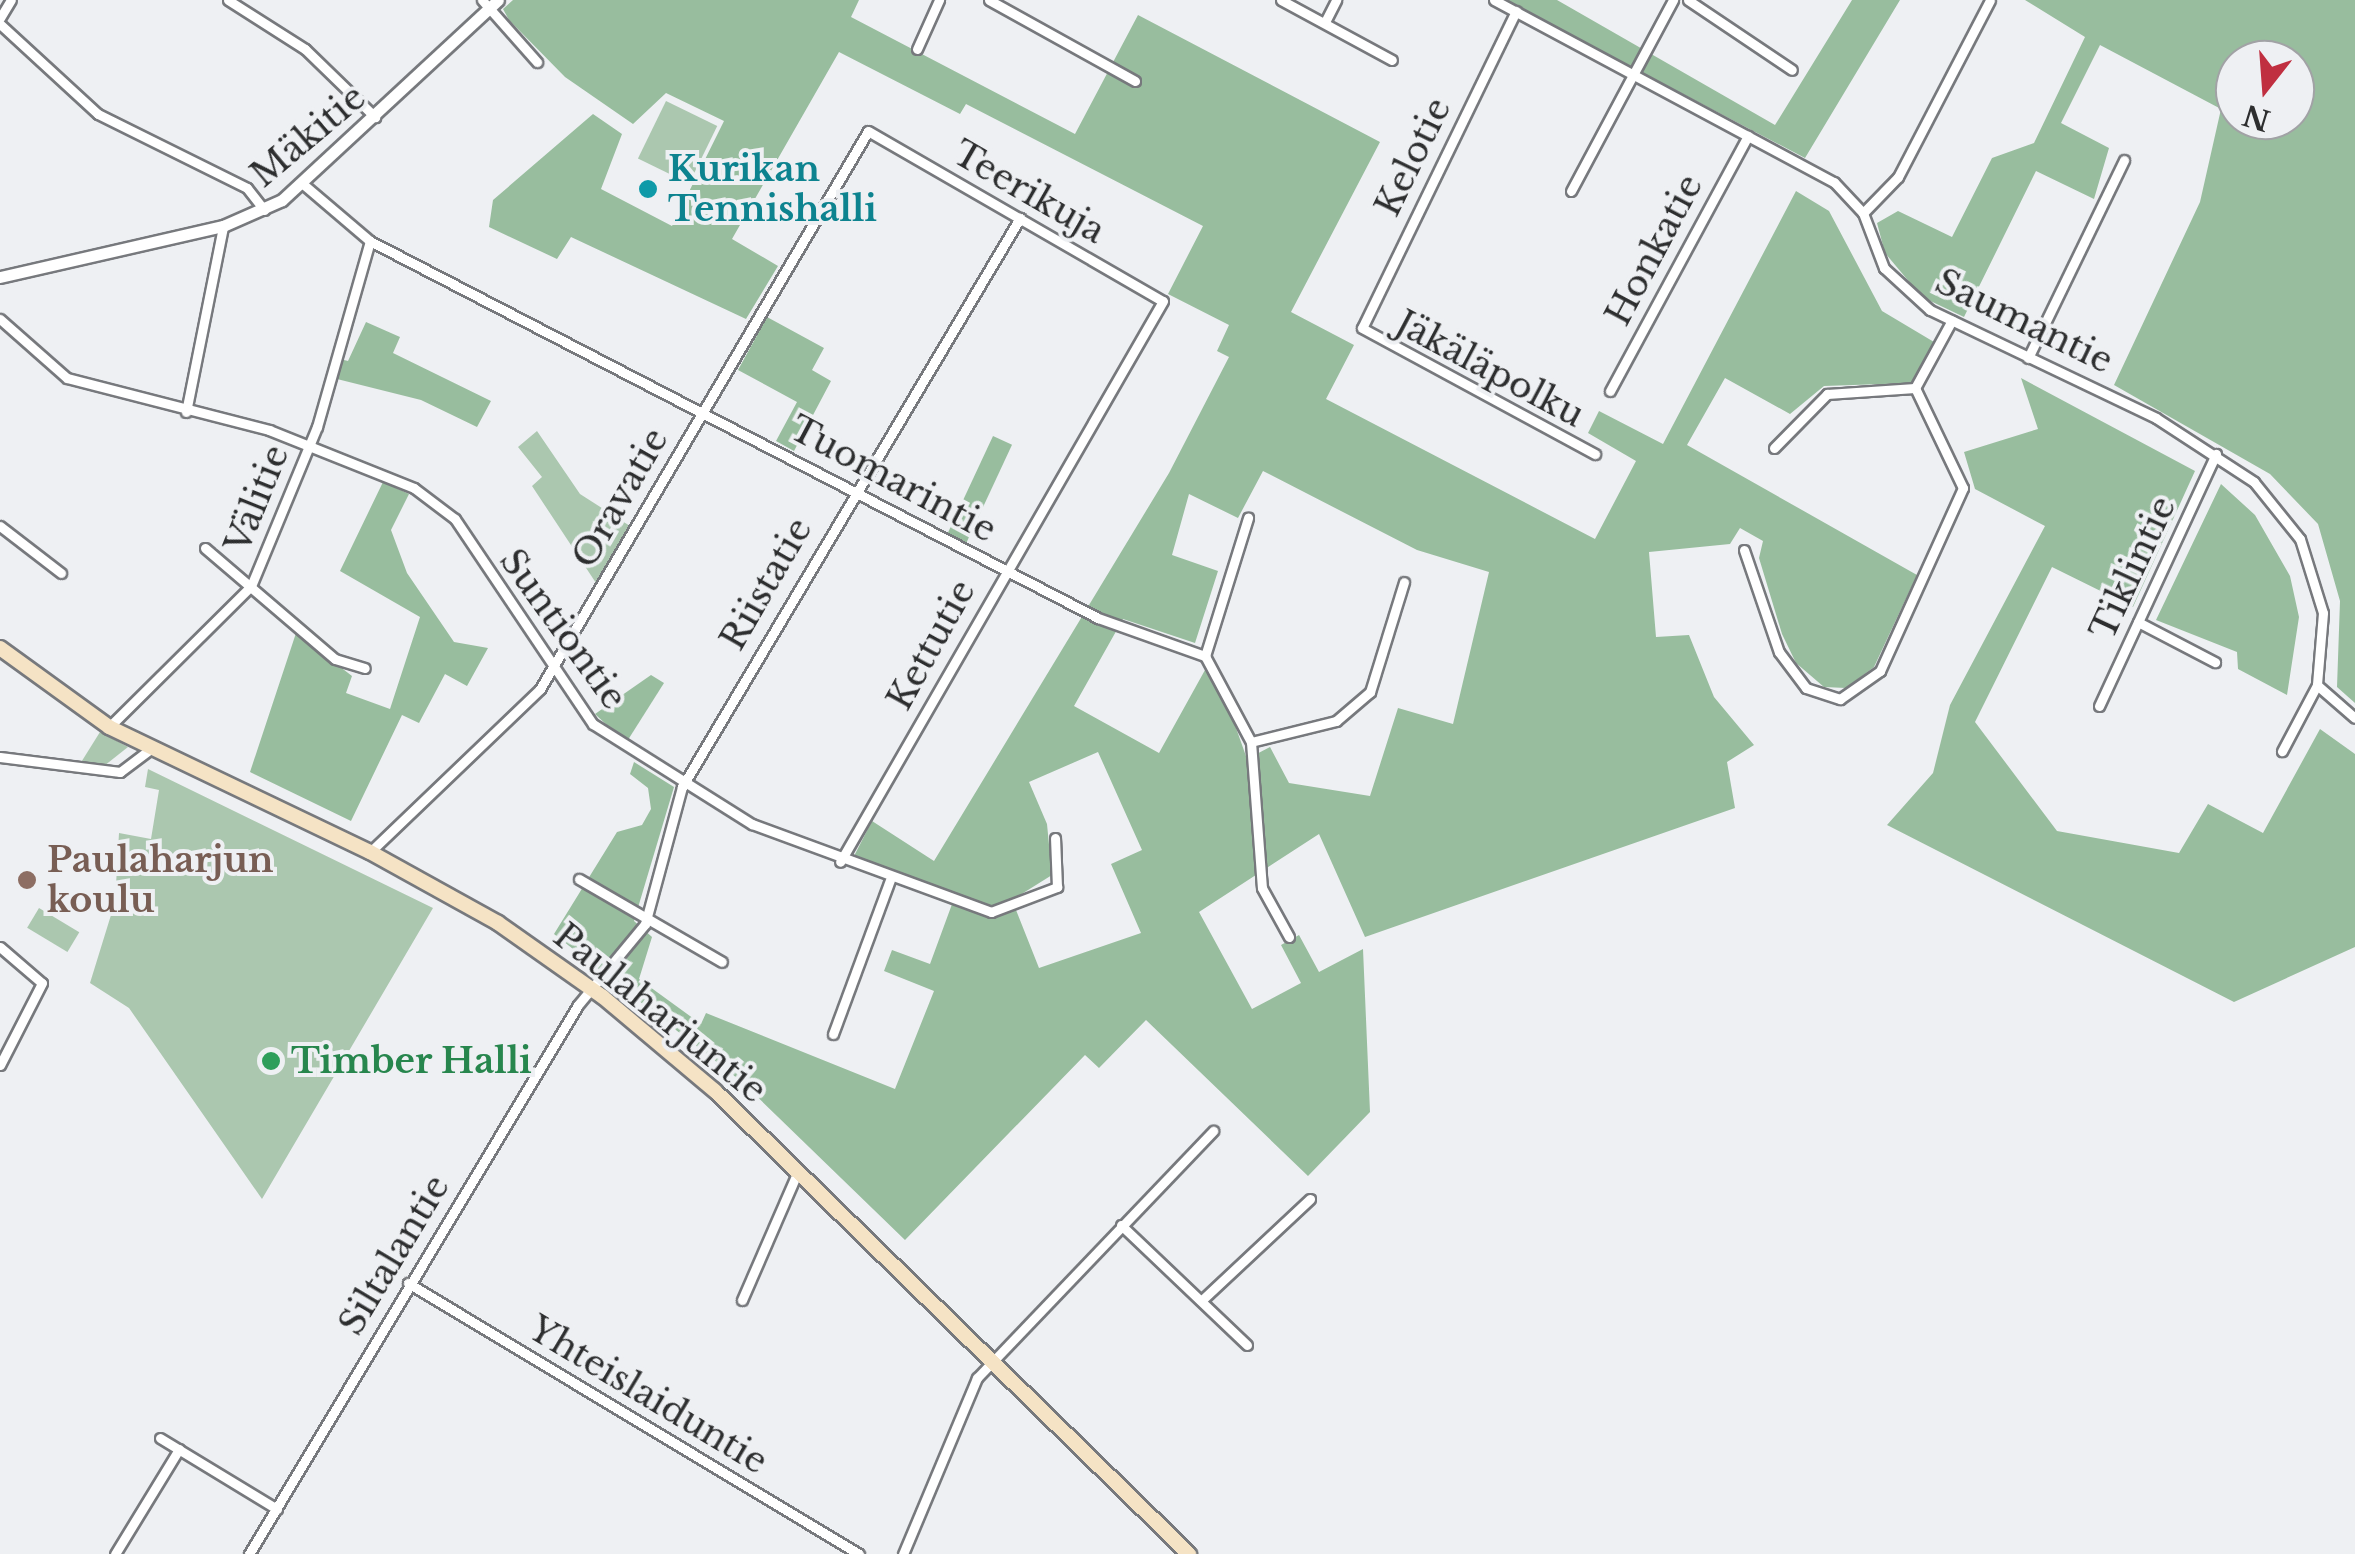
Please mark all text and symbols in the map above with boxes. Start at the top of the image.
north arrow [2215,40,2315,140]
street label: Mäkitie [242,76,374,196]
street label: Kelotie [1367,91,1459,223]
text: N [2239,97,2274,138]
street label: Teerikuja [946,132,1112,252]
place label: Kurikan Tennishalli [668,148,877,230]
street label: Honkatie [1597,167,1711,333]
marker: Kurikan Tennishalli [637,178,659,200]
street label: Saumantie [1929,260,2119,382]
street label: Jäkäläpolku [1389,302,1591,436]
street label: Tuomarintie [783,407,1003,551]
street label: Oravatie [563,421,677,575]
street label: Välitie [217,439,297,559]
street label: Tiklintie [2082,490,2184,646]
street label: Riistatie [712,511,820,657]
street label: Suntiontie [491,541,635,717]
street label: Kettutie [878,573,984,717]
place label: Paulaharjun koulu [47,839,274,921]
marker: Paulaharjun koulu [16,869,38,891]
street label: Paulaharjuntie [545,915,775,1111]
place label: Timber Halli [291,1040,532,1082]
marker: Timber Halli [260,1050,282,1072]
street label: Siltalantie [330,1168,458,1342]
street label: Yhteislaiduntie [521,1307,775,1483]

